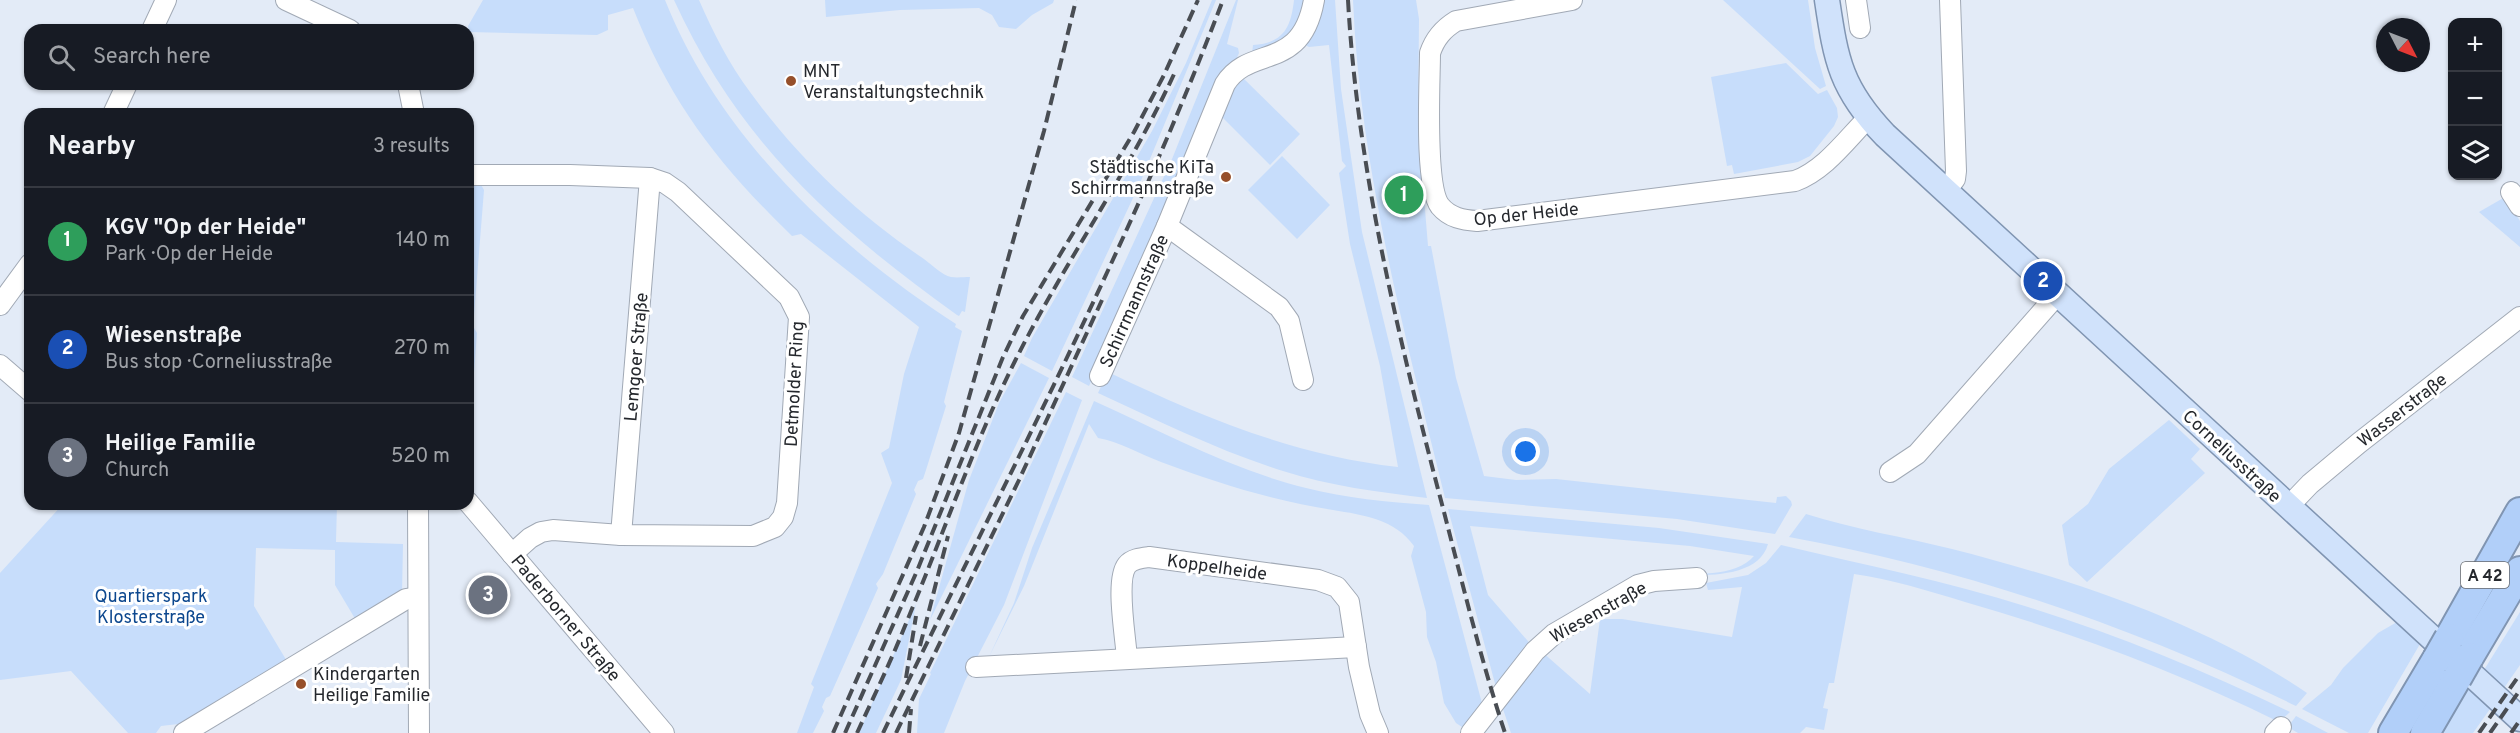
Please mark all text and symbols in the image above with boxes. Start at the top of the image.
north arrow [2376,18,2430,72]
map controls [2448,18,2502,180]
button: + [2448,18,2502,72]
search box [24,24,474,90]
icon: search [45,41,78,74]
text: Search here [93,44,211,71]
place label: MNT Veranstaltungstechnik [803,61,984,105]
button: − [2448,72,2502,126]
marker: MNT Veranstaltungstechnik [784,74,798,88]
button: layers [2448,126,2502,180]
text: Nearby [48,131,136,164]
text: 3 results [373,134,450,160]
place label: Städtische KiTa Schirrmannstraße [1070,157,1214,201]
marker: Städtische KiTa Schirrmannstraße [1219,170,1233,184]
pin: 1 [1384,172,1424,218]
street label: Op der Heide [1472,199,1580,232]
text: KGV "Op der Heide" [105,215,306,242]
text: 1 [64,228,72,254]
text: 140 m [396,228,450,254]
street label: Schirrmannstraße [1096,231,1175,372]
text: Park · Op der Heide [105,242,273,268]
pin: 2 [2024,258,2062,304]
street label: Lemgoer Straße [620,292,655,423]
street label: Detmolder Ring [781,320,810,448]
text: Wiesenstraße [105,323,242,350]
text: 2 [61,336,74,362]
text: 270 m [394,336,450,362]
text: Bus stop · Corneliusstraße [105,350,332,376]
street label: Wasserstraße [2353,369,2452,453]
street label: Corneliusstraße [2177,406,2285,509]
text: Heilige Familie [105,431,256,458]
your location [1511,437,1540,466]
text: 3 [62,444,74,470]
text: 520 m [391,444,450,470]
text: Church [105,458,169,484]
street label: Koppelheide [1165,550,1268,587]
street label: Paderborner Straße [505,551,625,687]
road number: A 42 [2461,562,2509,588]
pin: 3 [468,572,508,618]
street label: Wiesenstraße [1546,577,1651,649]
park label: Quartierspark Klosterstraße [94,586,208,630]
place label: Kindergarten Heilige Familie [313,664,430,708]
marker: Kindergarten Heilige Familie [294,677,308,691]

